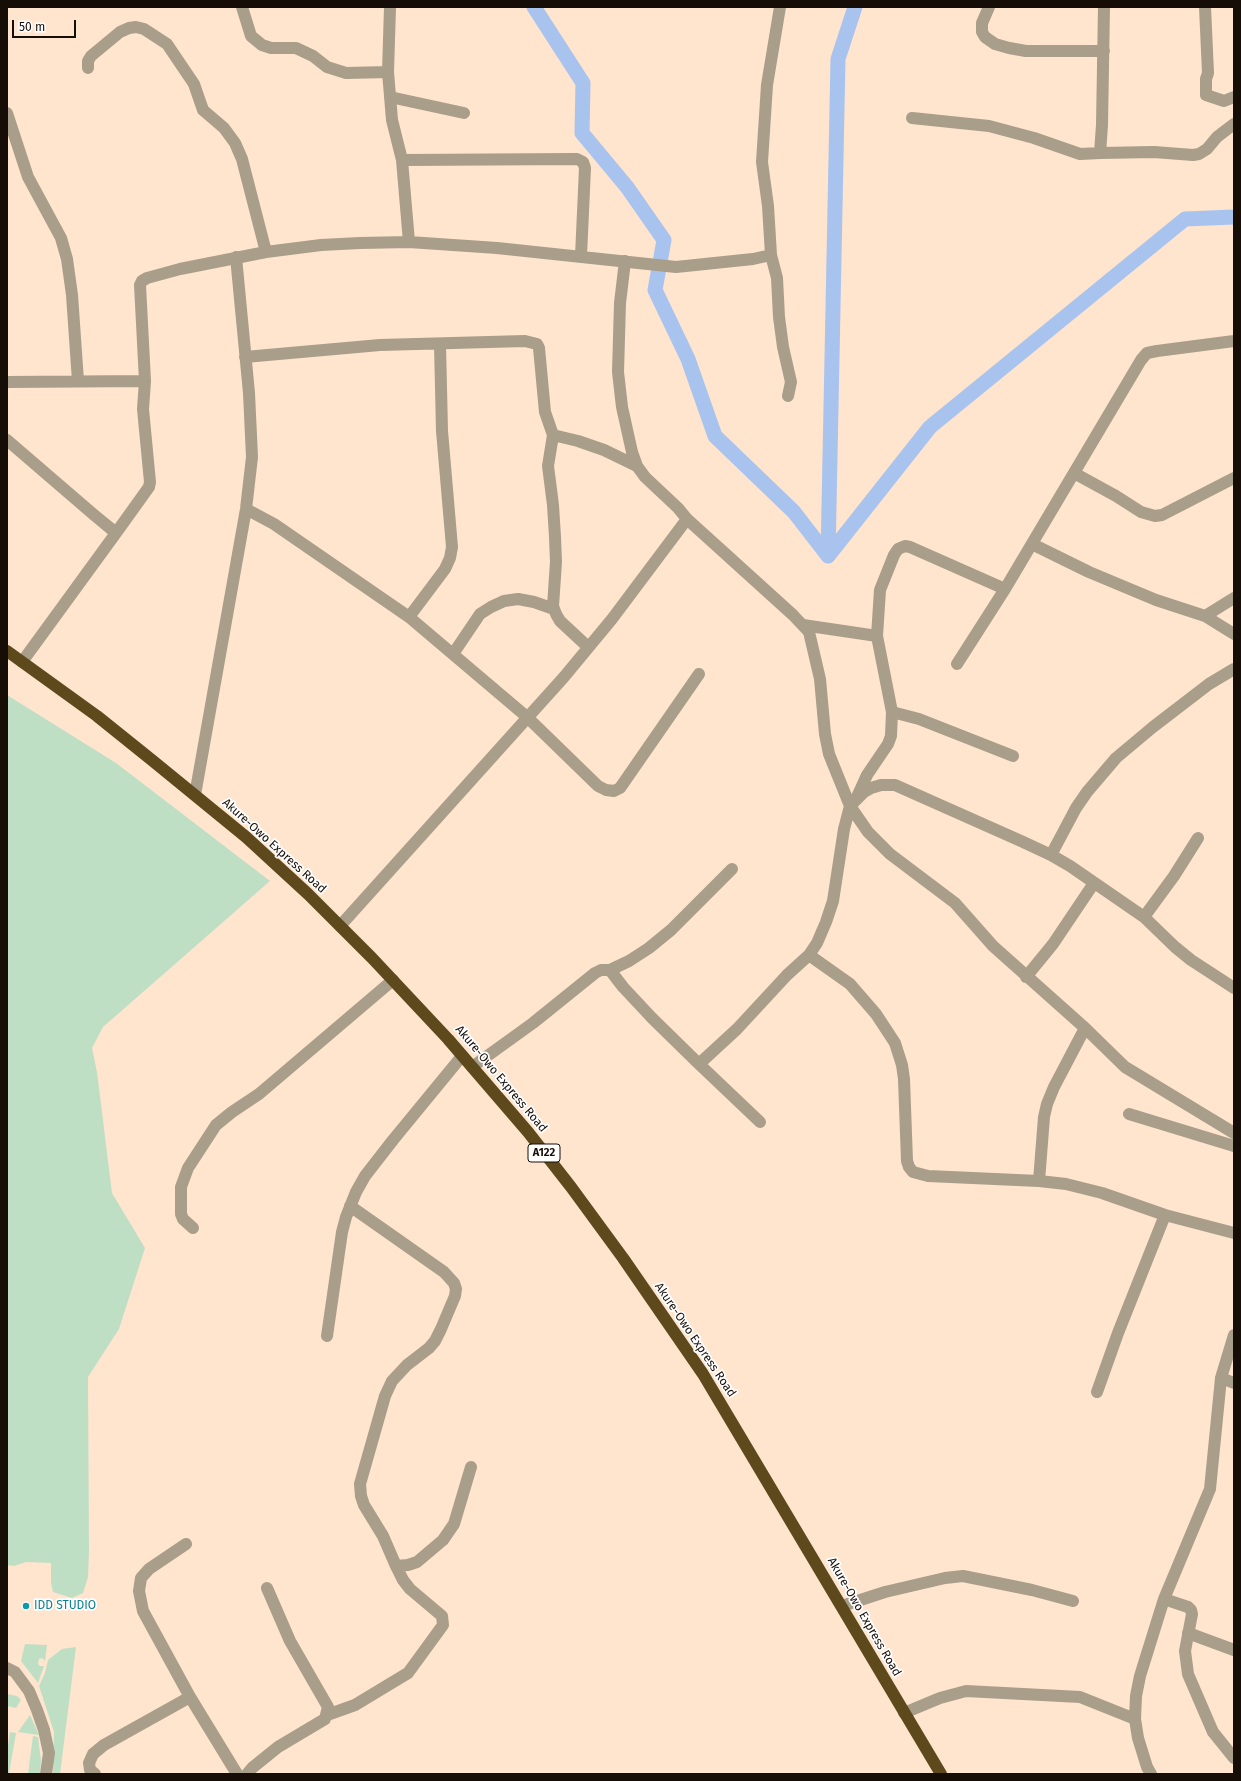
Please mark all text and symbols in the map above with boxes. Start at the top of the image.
scale bar [14,12,78,38]
text: 50 m [19,20,45,34]
street label: Akure-Owo Express Road [219,796,329,896]
street label: Akure-Owo Express Road [452,1023,550,1135]
road number: A122 [528,1144,560,1162]
street label: Akure-Owo Express Road [651,1280,739,1400]
street label: Akure-Owo Express Road [824,1555,904,1679]
place label: IDD STUDIO [34,1599,96,1613]
marker: IDD STUDIO [21,1601,31,1611]

